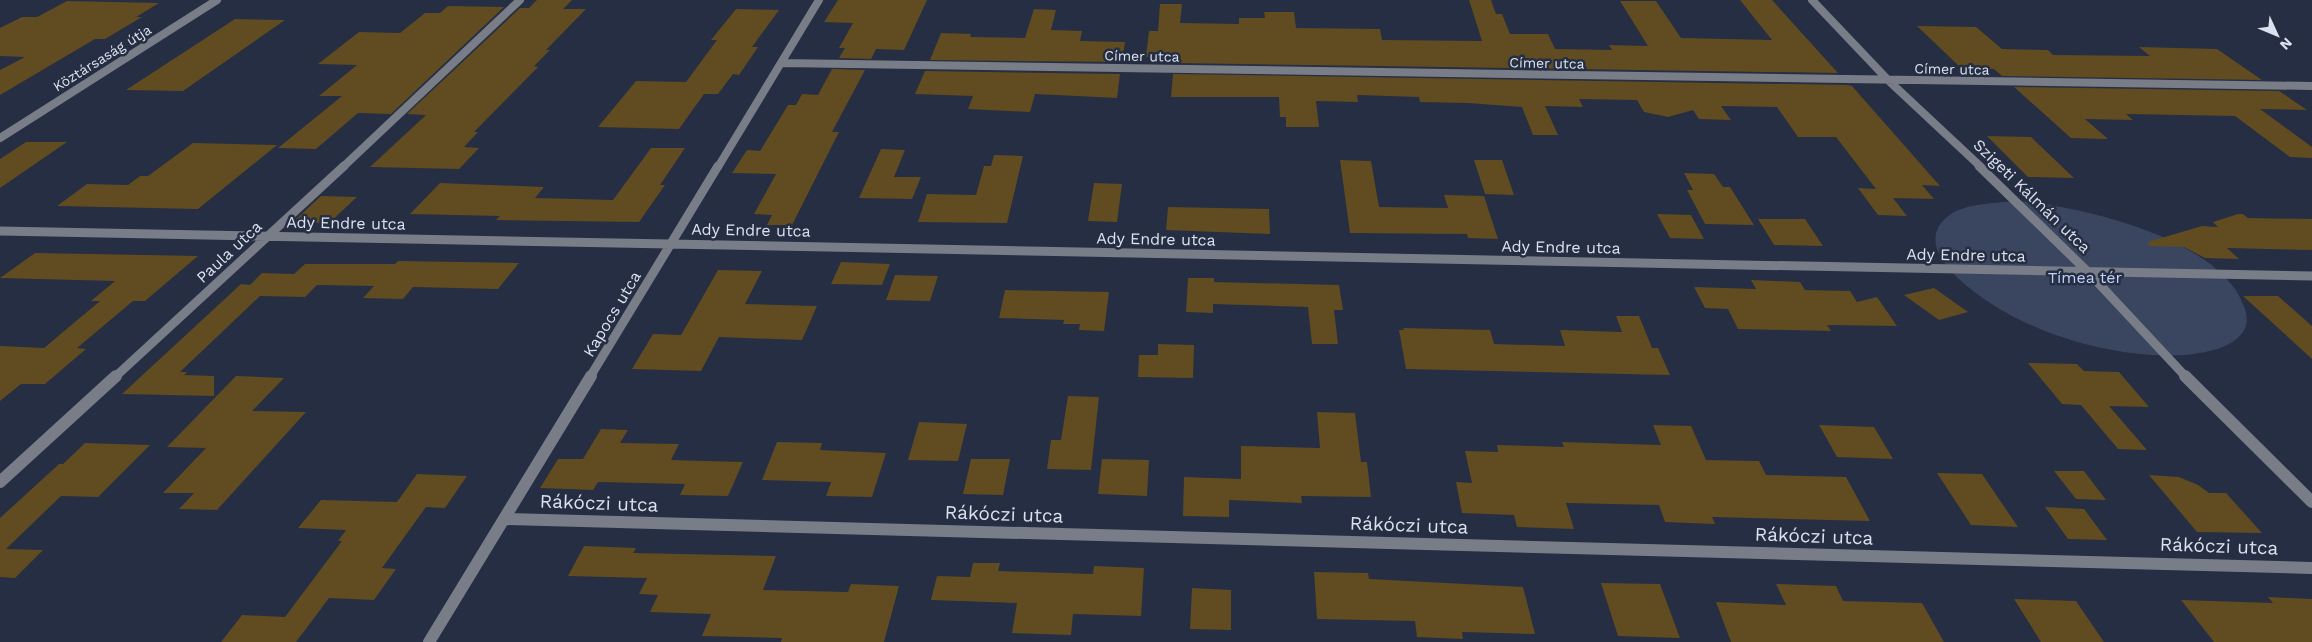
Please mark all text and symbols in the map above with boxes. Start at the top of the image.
north arrow [2252,10,2302,60]
street label: Köztársaság útja [50,21,154,95]
text: N [2277,35,2296,53]
street label: Címer utca [1104,47,1180,65]
street label: Címer utca [1509,54,1585,72]
street label: Címer utca [1914,60,1990,78]
street label: Szigeti Kálmán utca [1970,135,2094,257]
street label: Ady Endre utca [286,212,406,234]
street label: Paula utca [192,217,266,287]
street label: Ady Endre utca [691,219,811,241]
street label: Ady Endre utca [1096,228,1216,250]
street label: Ady Endre utca [1501,236,1621,258]
street label: Ady Endre utca [1906,244,2026,266]
street label: Kapocs utca [579,268,645,360]
park label: Tímea tér [2048,268,2123,287]
street label: Rákóczi utca [539,489,659,517]
street label: Rákóczi utca [944,500,1064,528]
street label: Rákóczi utca [1349,511,1469,539]
street label: Rákóczi utca [1754,522,1874,550]
street label: Rákóczi utca [2159,532,2279,560]

